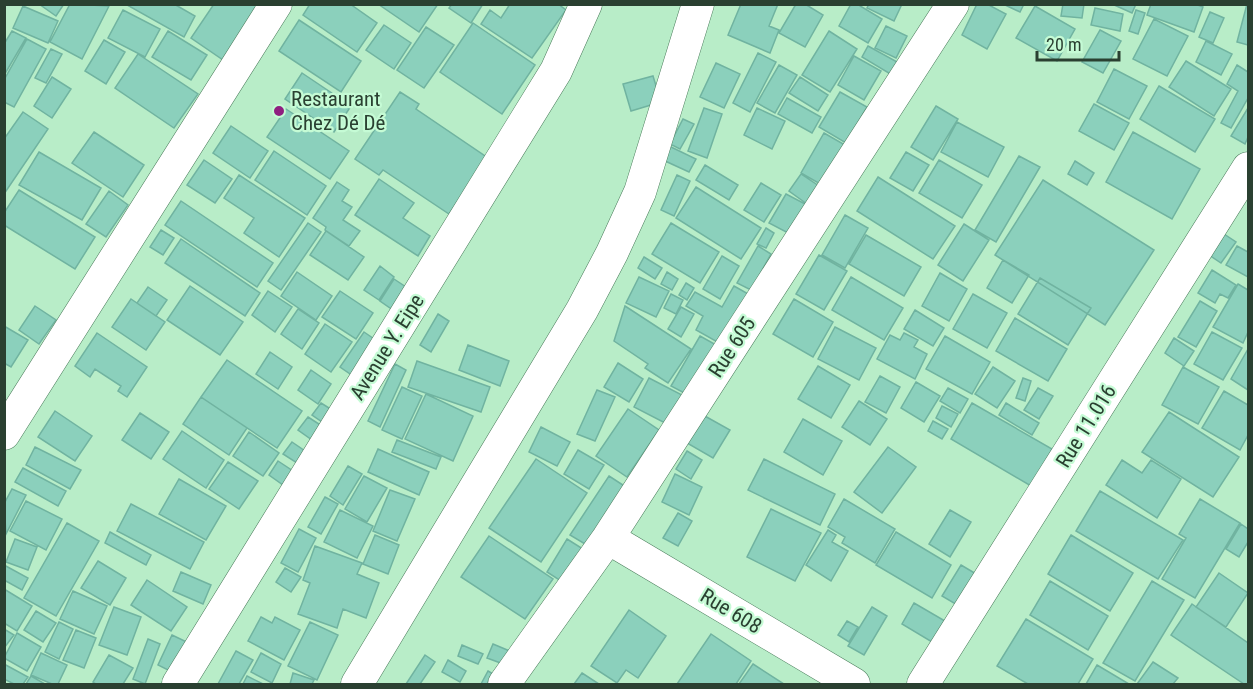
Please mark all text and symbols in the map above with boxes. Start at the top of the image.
scale bar [1037,24,1120,62]
text: 20 m [1046,34,1081,55]
place label: Restaurant Chez Dé Dé [291,87,386,135]
marker: Restaurant Chez Dé Dé [272,104,286,118]
street label: Avenue Y. Eipe [345,290,429,404]
street label: Rue 605 [704,312,760,382]
street label: Rue 11.016 [1051,380,1121,472]
street label: Rue 608 [696,583,766,639]

